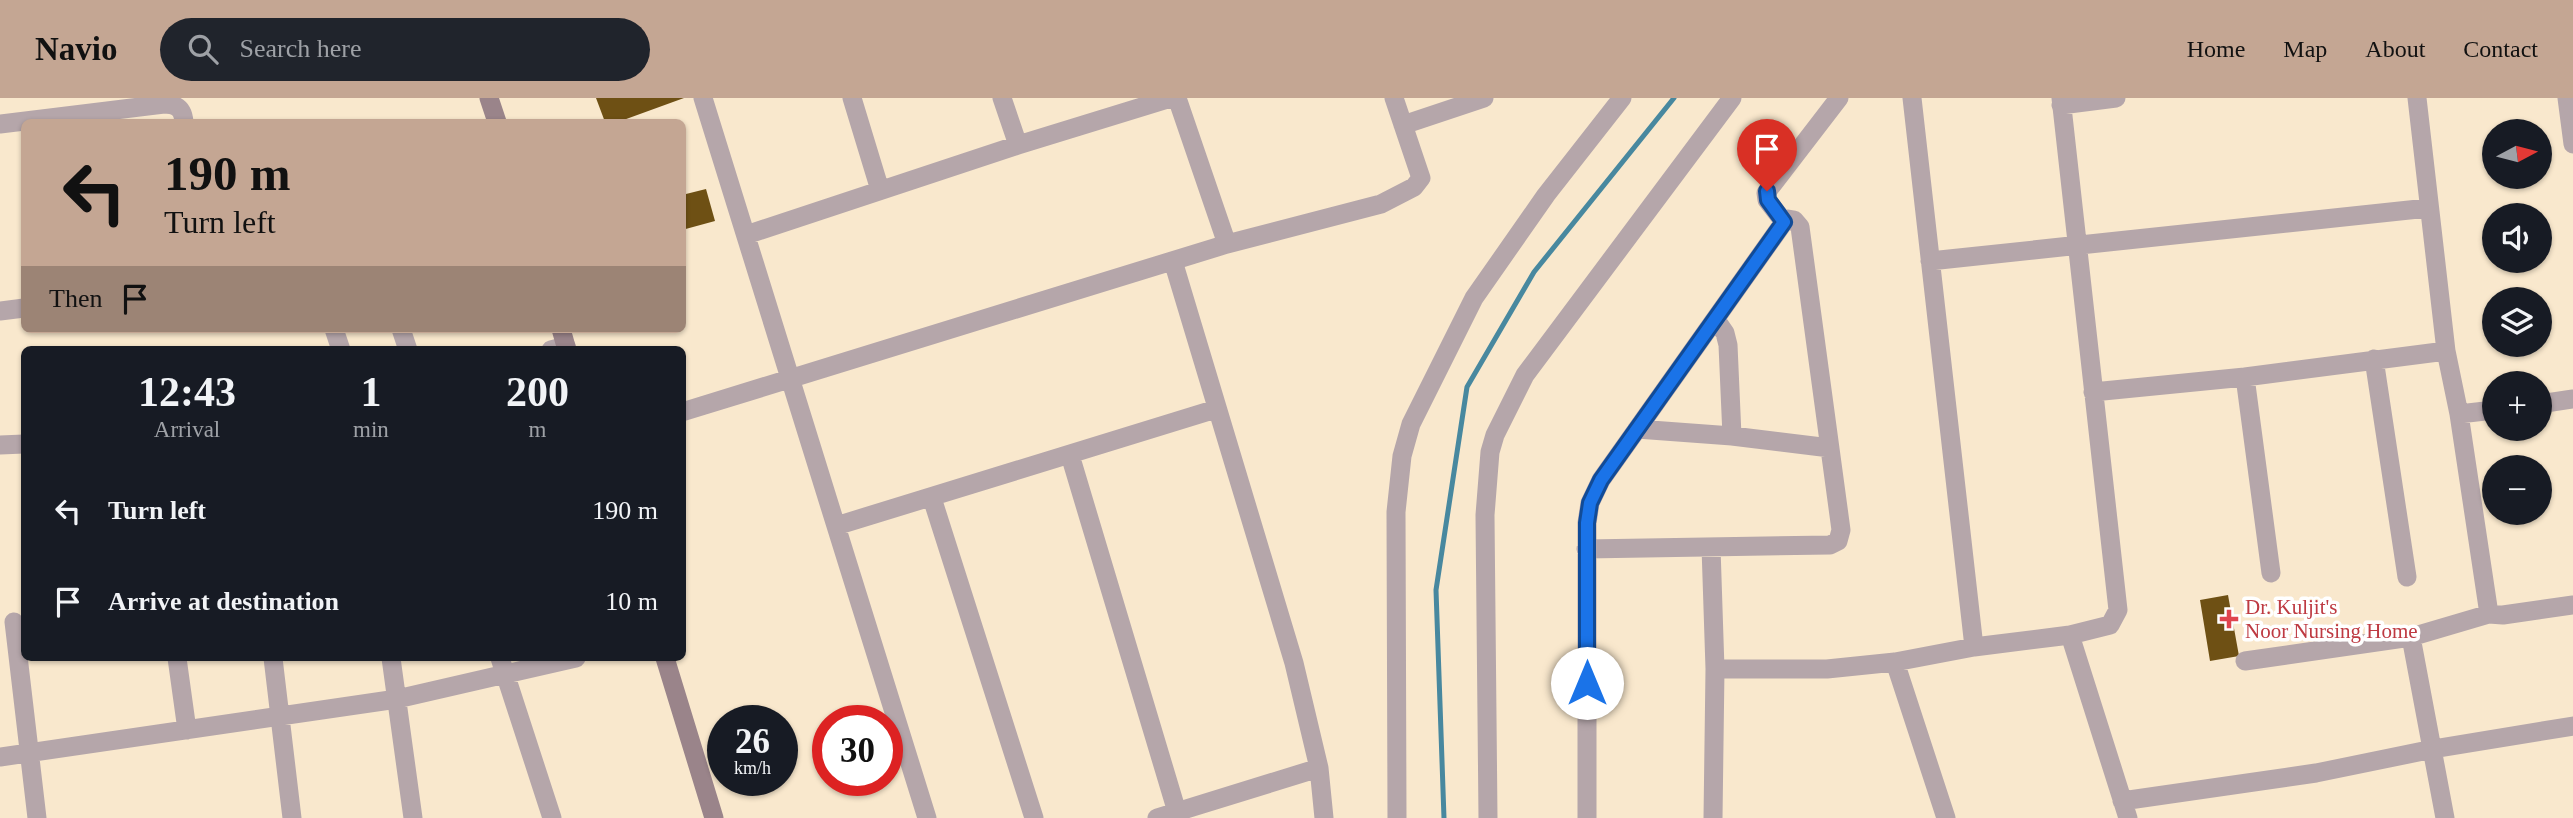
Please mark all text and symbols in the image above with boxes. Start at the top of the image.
search box [160,18,650,81]
icon: search [184,30,222,68]
text: Navio [35,31,118,67]
text: Search here [240,34,361,63]
text: Home [2187,36,2245,62]
text: Map [2283,36,2327,62]
text: About [2365,36,2425,62]
text: Contact [2463,36,2538,62]
pin [1737,119,1797,191]
north arrow [2482,119,2552,189]
map controls [2482,119,2552,525]
icon: arrive [1748,130,1786,168]
text: 190 m [164,146,291,201]
icon: left [49,147,140,238]
button: sound [2482,203,2552,273]
text: Turn left [164,204,276,240]
icon: arrive [116,280,154,318]
text: Then [49,284,102,313]
button: layers [2482,287,2552,357]
text: 12:43 [138,369,236,415]
text: 1 [360,369,381,415]
text: 200 [506,369,569,415]
button: + [2482,371,2552,441]
text: Arrival [154,417,220,442]
text: min [353,417,389,442]
text: m [528,417,546,442]
button: − [2482,455,2552,525]
icon: left [49,492,87,530]
text: Turn left [108,496,206,525]
text: 190 m [592,496,658,525]
icon: arrive [49,583,87,621]
text: Arrive at destination [108,587,339,616]
text: 10 m [605,587,658,616]
place label: Dr. Kuljit's Noor Nursing Home [2245,595,2418,643]
marker: Dr. Kuljit's Noor Nursing Home [2219,609,2239,629]
position arrow [1550,646,1624,720]
speed limit sign: 30 [812,705,903,796]
text: 26 [735,722,770,761]
text: km/h [734,758,771,778]

